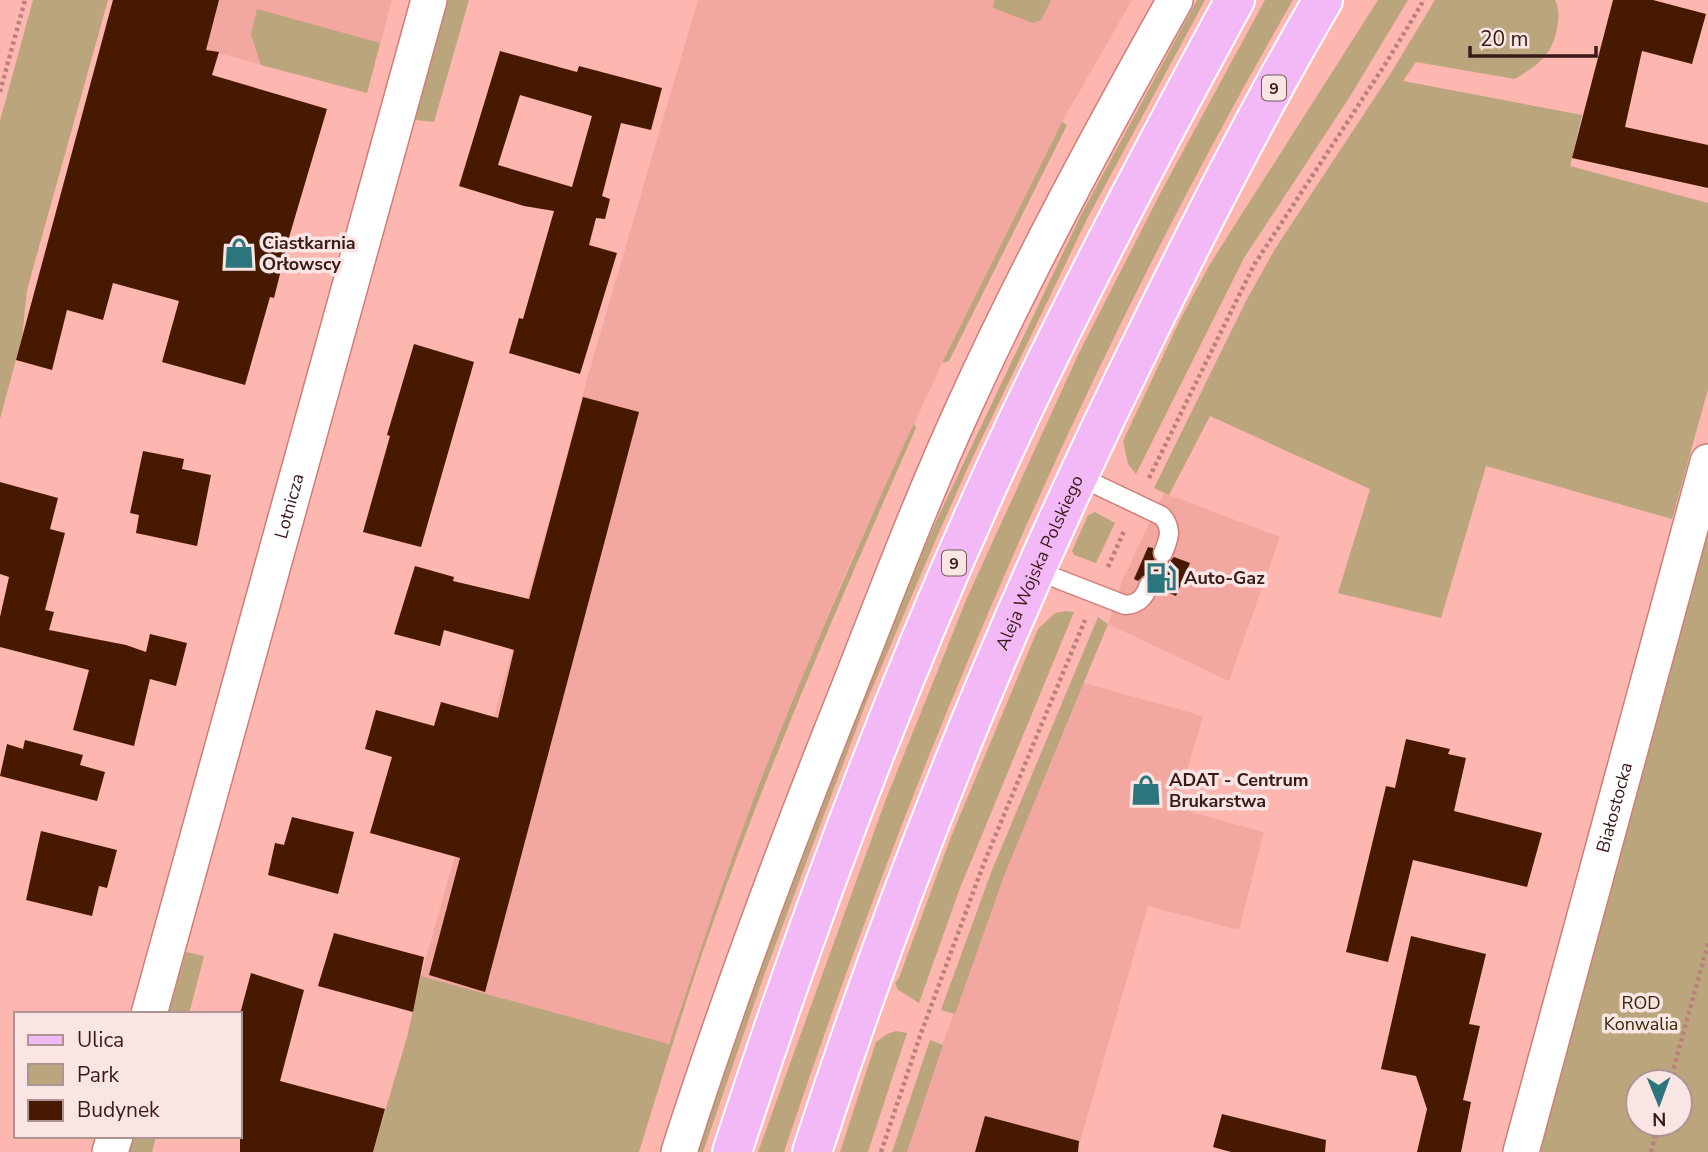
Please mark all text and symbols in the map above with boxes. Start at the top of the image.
scale bar [1470,14,1596,58]
text: 20 m [1480,25,1529,53]
road number: 9 [1262,76,1286,100]
place label: Ciastkarnia Orłowscy [262,231,356,276]
shop icon: Ciastkarnia Orłowscy [222,236,256,270]
street label: Lotnicza [269,471,310,541]
street label: Aleja Wojska Polskiego [990,471,1089,654]
road number: 9 [942,550,966,576]
fuel station icon: Auto-Gaz [1144,561,1178,595]
place label: Auto-Gaz [1184,566,1265,590]
street label: Białostocka [1591,760,1638,855]
place label: ADAT - Centrum Brukarstwa [1169,768,1309,813]
shop icon: ADAT - Centrum Brukarstwa [1129,773,1163,807]
park label: ROD Konwalia [1604,991,1678,1036]
legend [14,1012,242,1138]
text: Ulica [77,1026,124,1054]
text: Park [77,1061,119,1089]
north arrow [1624,1068,1694,1138]
text: Budynek [77,1096,160,1124]
text: N [1652,1106,1667,1132]

